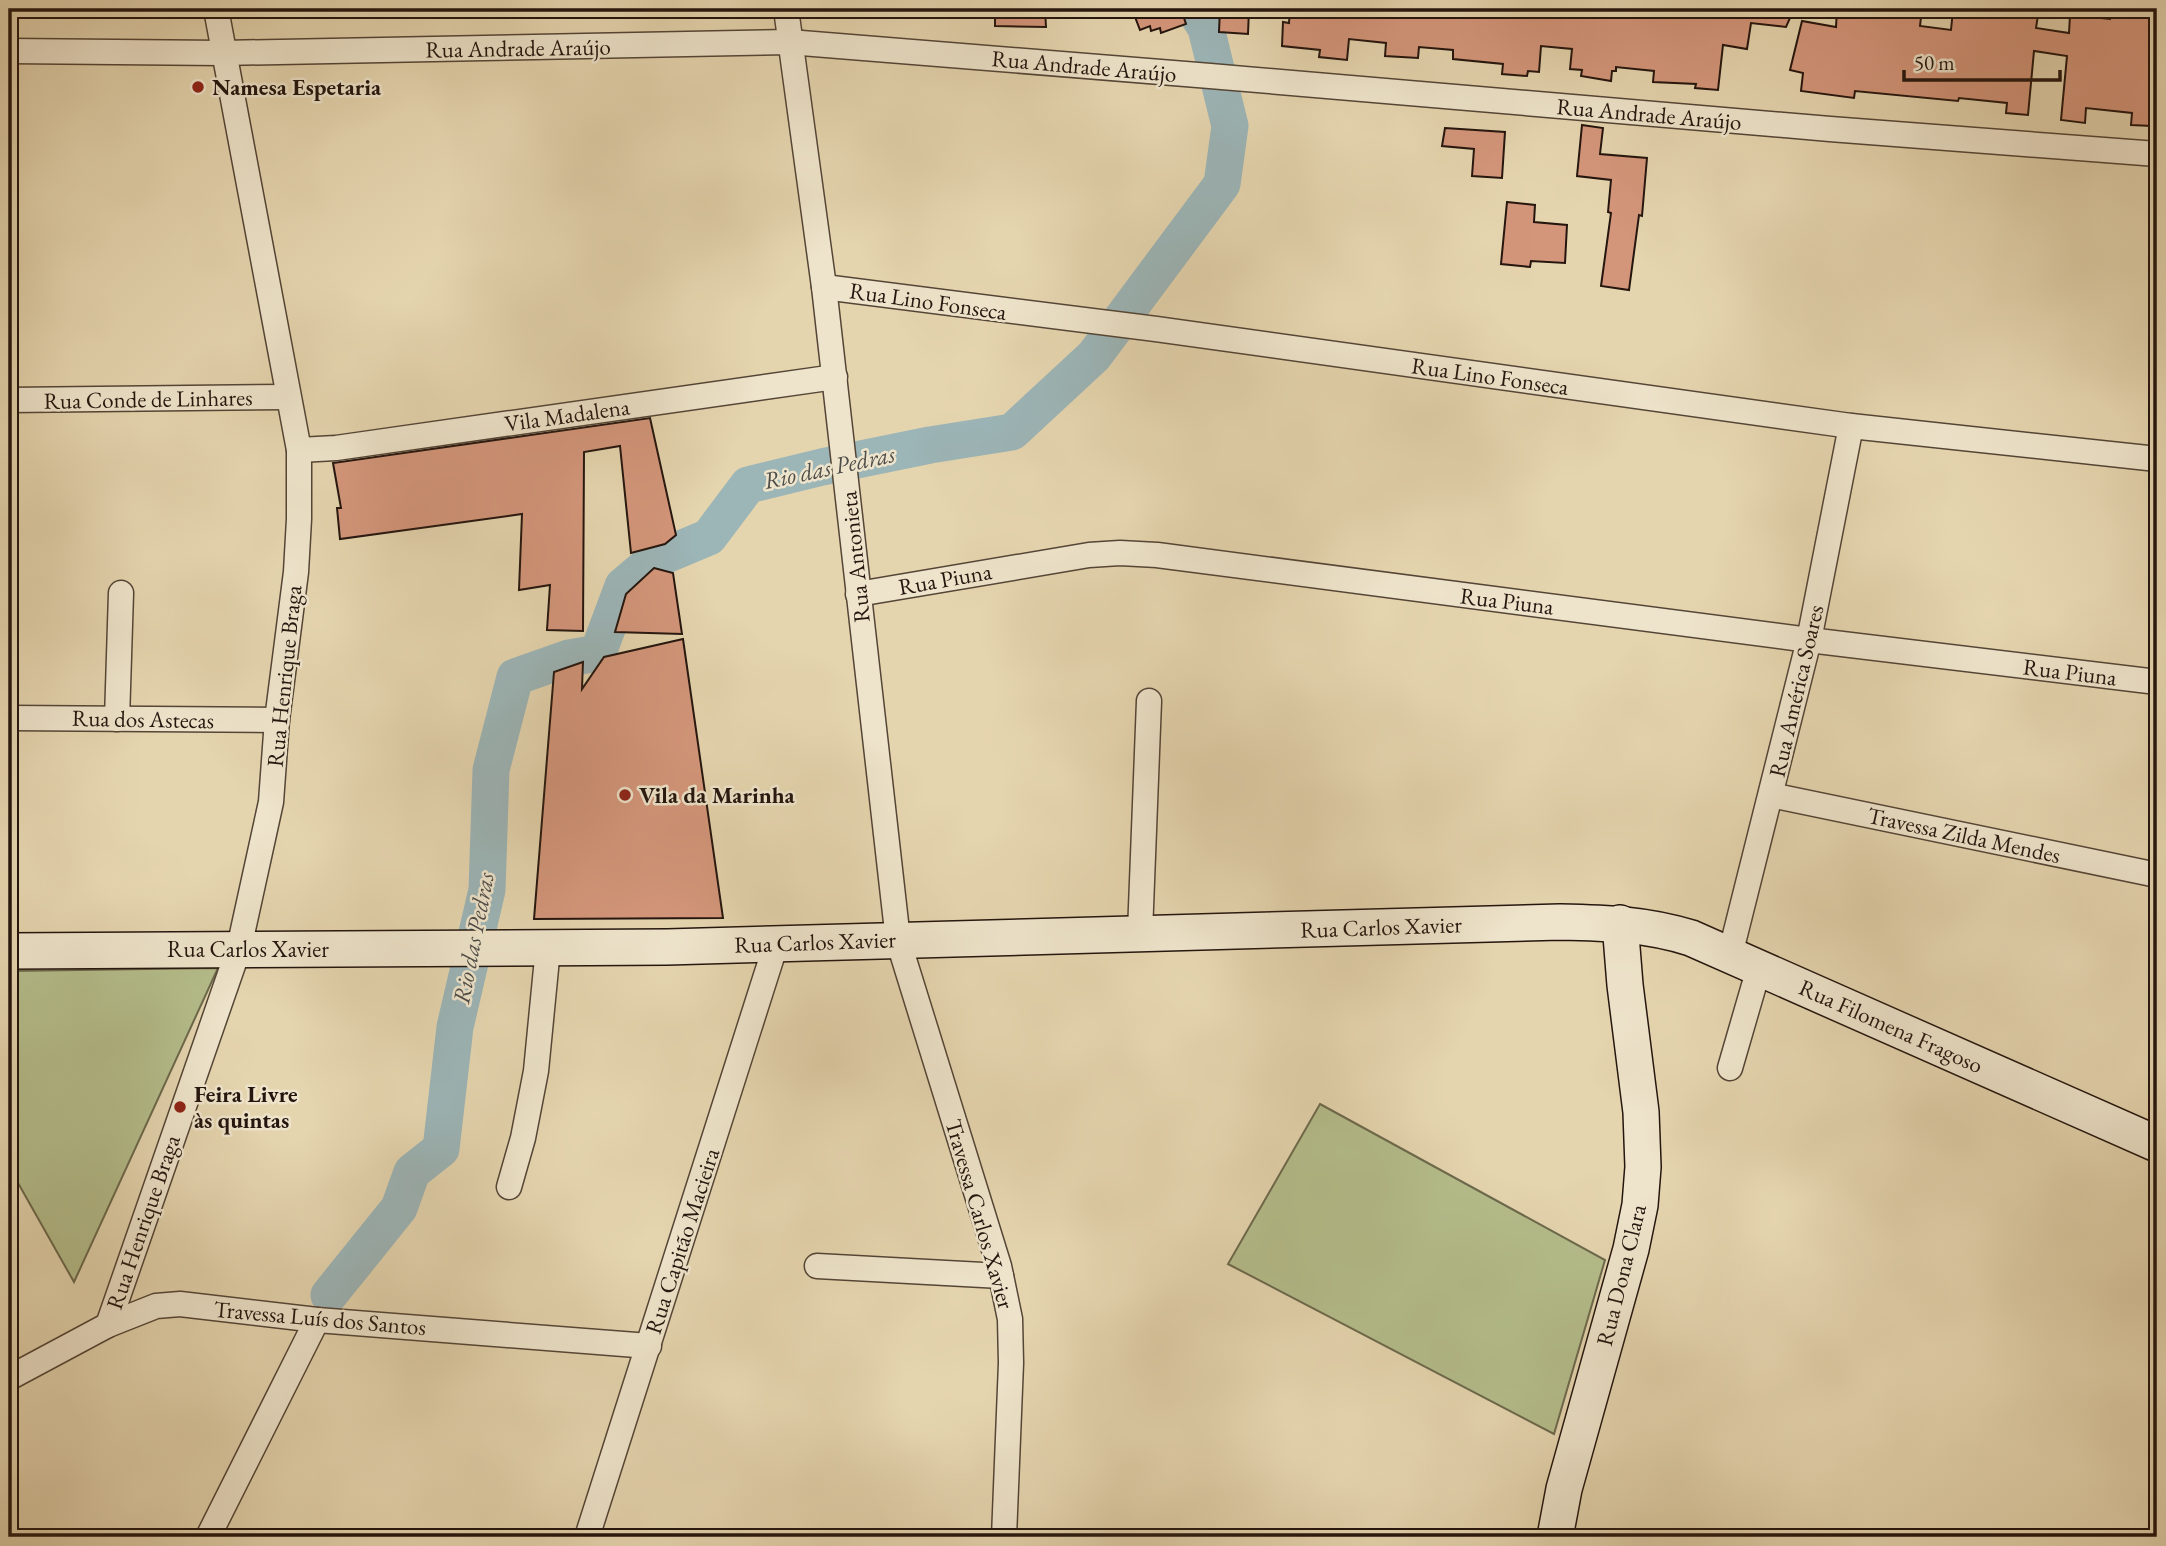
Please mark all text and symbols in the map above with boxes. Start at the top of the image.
street label: Rua Andrade Araújo [425,31,611,65]
scale bar [1904,38,2059,82]
street label: Rua Andrade Araújo [990,43,1178,89]
text: 50 m [1914,49,1955,76]
place label: Namesa Espetaria [212,72,382,102]
marker: Namesa Espetaria [190,79,206,95]
street label: Rua Andrade Araújo [1555,91,1743,137]
street label: Rua Lino Fonseca [847,275,1009,327]
street label: Rua Lino Fonseca [1409,350,1571,402]
street label: Rua Conde de Linhares [43,382,253,416]
street label: Vila Madalena [503,391,632,439]
water label: Rio das Pedras [761,438,898,496]
street label: Rua Antonieta [833,489,877,624]
street label: Rua Piuna [896,556,995,602]
street label: Rua Piuna [1458,580,1556,622]
street label: Rua Henrique Braga [260,583,309,768]
street label: Rua América Soares [1762,602,1830,780]
street label: Rua Piuna [2021,651,2119,693]
street label: Rua dos Astecas [72,703,214,735]
place label: Vila da Marinha [639,780,796,810]
marker: Vila da Marinha [617,787,633,803]
street label: Travessa Zilda Mendes [1865,800,2063,870]
water label: Rio das Pedras [445,869,501,1006]
street label: Rua Carlos Xavier [1300,909,1463,945]
street label: Rua Carlos Xavier [734,924,897,960]
street label: Rua Carlos Xavier [167,934,329,964]
street label: Rua Filomena Fragoso [1794,972,1988,1080]
place label: Feira Livre às quintas [194,1079,298,1135]
marker: Feira Livre às quintas [172,1099,188,1115]
street label: Travessa Carlos Xavier [939,1116,1022,1313]
street label: Rua Henrique Braga [99,1130,187,1313]
street label: Rua Capitão Macieira [638,1143,726,1338]
street label: Rua Dona Clara [1589,1200,1653,1349]
street label: Travessa Luís dos Santos [213,1294,427,1342]

